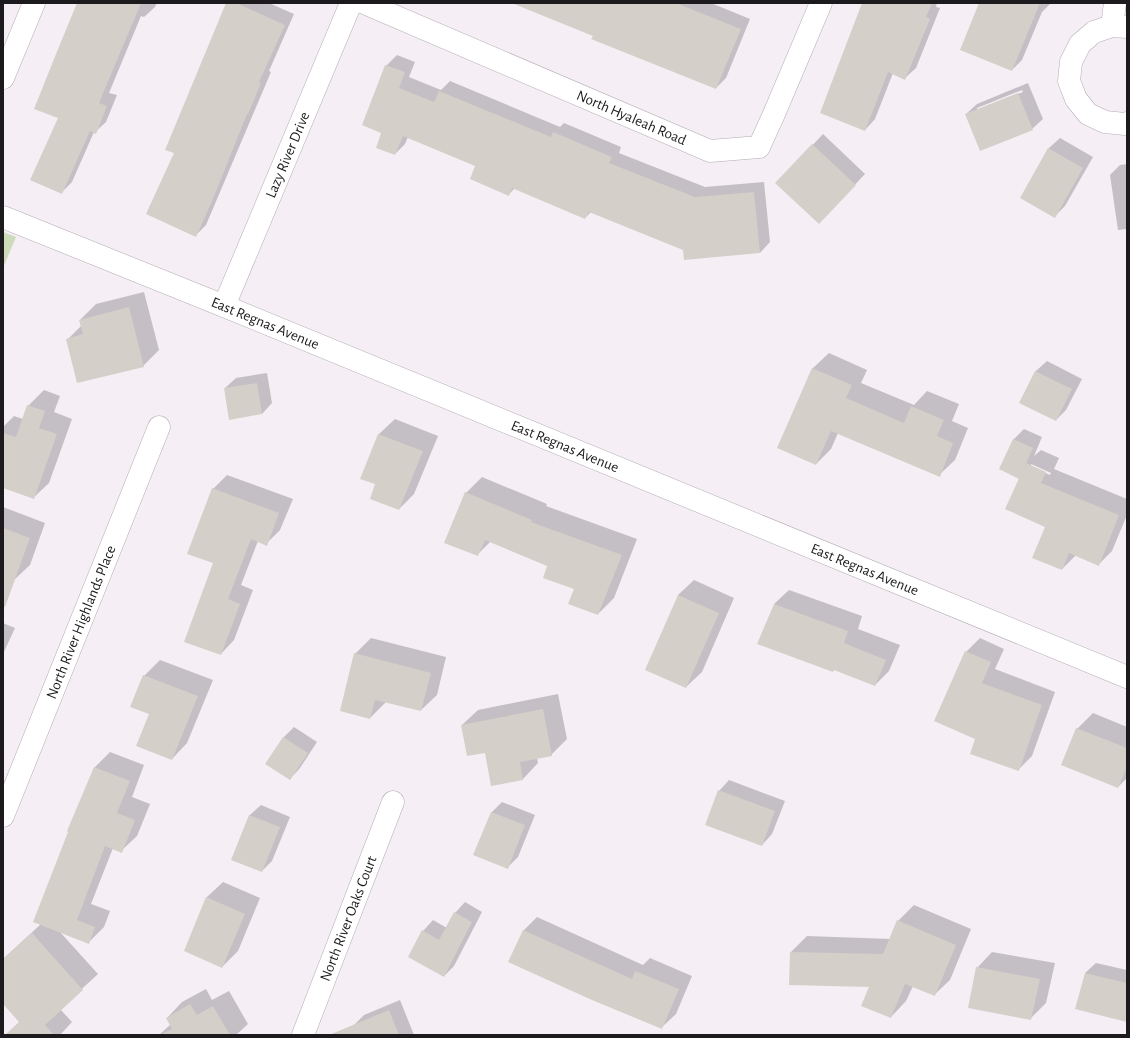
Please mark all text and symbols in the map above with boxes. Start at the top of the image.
street label: North Hyaleah Road [574,87,689,148]
street label: Lazy River Drive [263,109,312,200]
street label: East Regnas Avenue [209,294,322,352]
street label: East Regnas Avenue [509,417,621,475]
street label: East Regnas Avenue [809,540,921,598]
street label: North River Highlands Place [43,543,118,701]
street label: North River Oaks Court [317,854,379,983]

